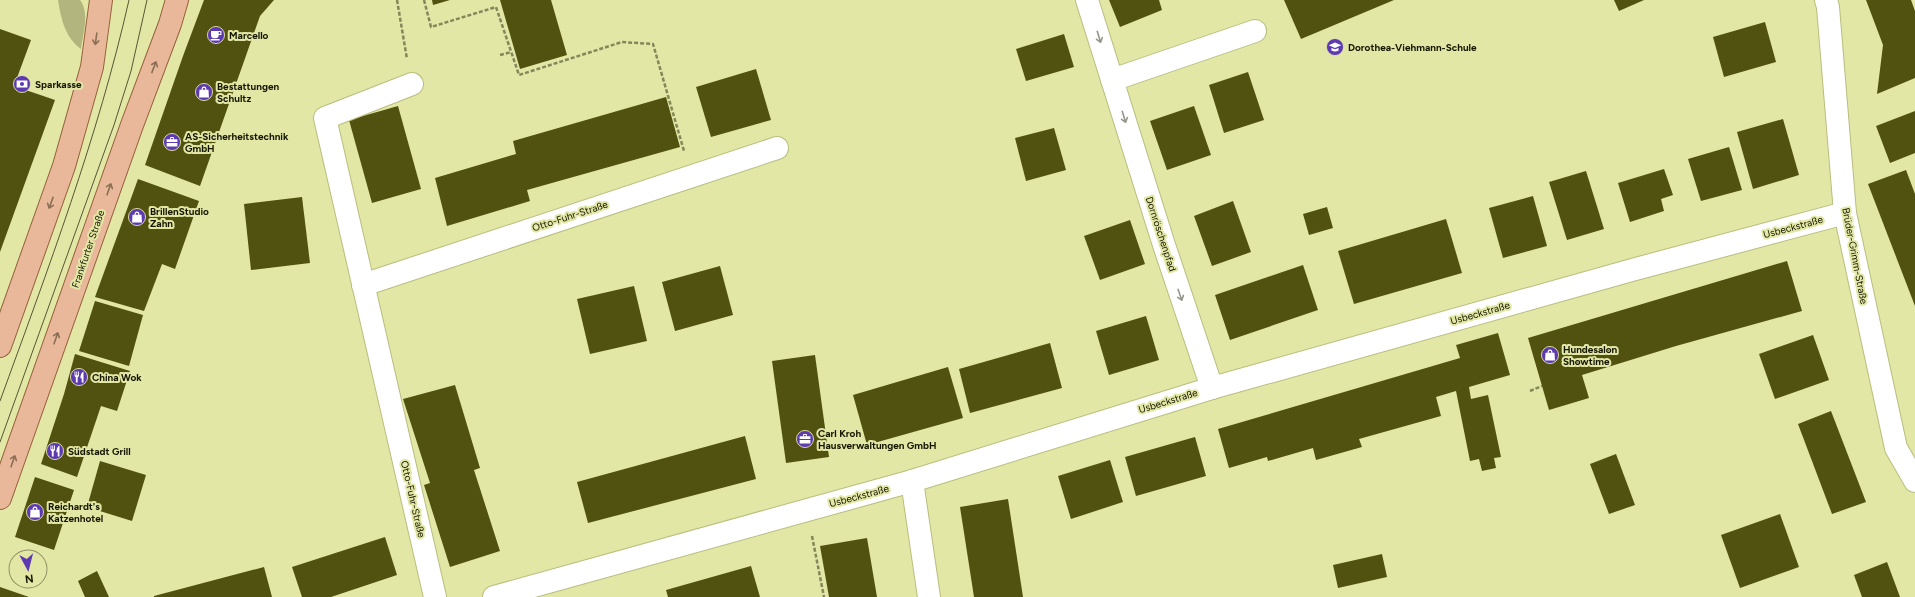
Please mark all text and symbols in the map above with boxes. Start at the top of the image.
cafe icon: Marcello [206,25,226,45]
place label: Marcello [229,29,269,42]
one-way arrow [1096,31,1103,44]
one-way arrow [92,32,100,45]
school or university icon: Dorothea-Viehmann-Schule [1325,37,1345,57]
place label: Dorothea-Viehmann-Schule [1348,41,1477,54]
one-way arrow [150,62,158,74]
bank icon: Sparkasse [12,74,32,94]
place label: Sparkasse [35,78,82,91]
place label: Bestattungen Schultz [217,80,280,105]
shop icon: Bestattungen Schultz [194,82,214,102]
one-way arrow [1121,111,1128,124]
place label: AS-Sicherheitstechnik GmbH [185,130,289,155]
office icon: AS-Sicherheitstechnik GmbH [162,132,182,152]
one-way arrow [106,183,113,196]
street label: Dornröschenpfad [1143,195,1179,273]
one-way arrow [47,196,55,208]
street label: Otto-Fuhr-Straße [531,197,610,234]
place label: BrillenStudio Zahn [150,205,209,230]
shop icon: BrillenStudio Zahn [127,207,147,227]
street label: Brüder-Grimm-Straße [1839,207,1871,306]
street label: Frankfurter Straße [69,208,108,290]
street label: Usbeckstraße [1762,213,1825,241]
one-way arrow [1177,288,1185,300]
street label: Usbeckstraße [1449,298,1512,328]
one-way arrow [53,333,61,345]
place label: Hundesalon Showtime [1563,343,1618,368]
shop icon: Hundesalon Showtime [1540,345,1560,365]
restaurant icon: China Wok [69,367,89,387]
place label: China Wok [92,371,142,384]
street label: Usbeckstraße [1137,386,1200,416]
place label: Carl Kroh Hausverwaltungen GmbH [818,427,936,452]
office icon: Carl Kroh Hausverwaltungen GmbH [795,429,815,449]
restaurant icon: Südstadt Grill [45,441,65,461]
place label: Südstadt Grill [68,445,131,458]
one-way arrow [10,454,17,467]
street label: Otto-Fuhr-Straße [398,459,428,539]
street label: Usbeckstraße [828,482,891,510]
place label: Reichardt's Katzenhotel [48,500,103,525]
shop icon: Reichardt's Katzenhotel [25,502,45,522]
north arrow [8,549,48,589]
text: N [24,571,34,585]

